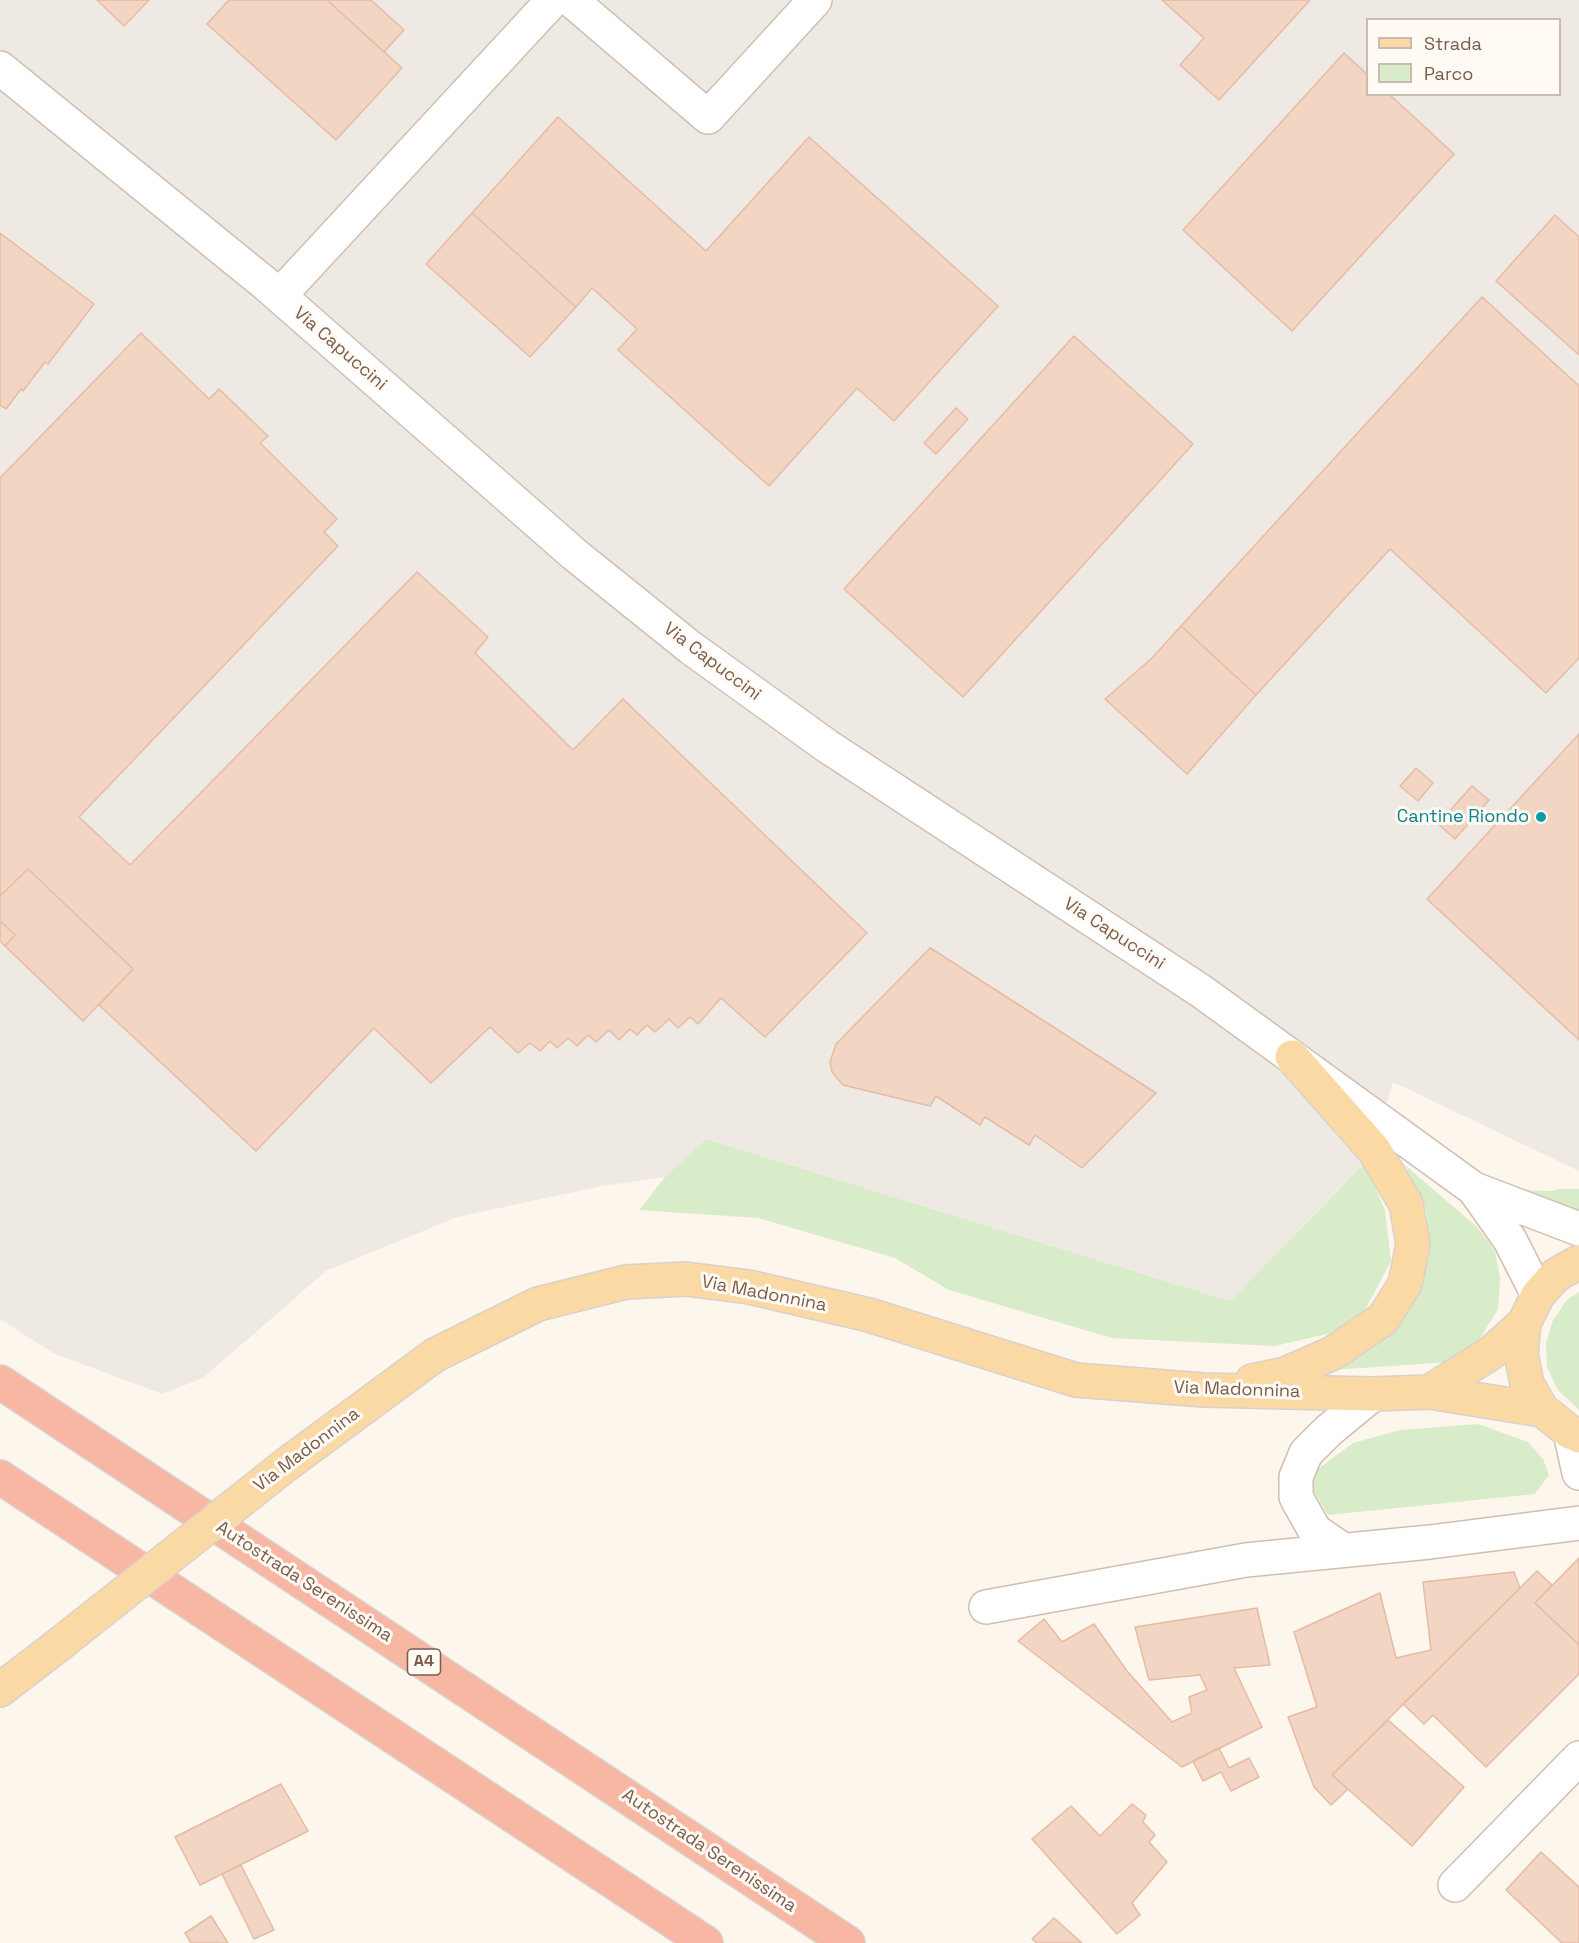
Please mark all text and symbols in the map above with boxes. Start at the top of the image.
legend [1366,18,1561,96]
text: Strada [1424,32,1482,55]
text: Parco [1424,62,1473,85]
street label: Via Capuccini [289,303,391,395]
street label: Via Capuccini [659,618,765,706]
place label: Cantine Riondo [1397,806,1529,828]
marker: Cantine Riondo [1534,810,1548,824]
street label: Via Capuccini [1059,893,1169,975]
street label: Via Madonnina [700,1271,828,1317]
street label: Via Madonnina [1173,1377,1301,1403]
street label: Via Madonnina [250,1403,364,1497]
street label: Autostrada Serenissima [212,1517,396,1647]
road number: A4 [408,1649,440,1675]
street label: Autostrada Serenissima [618,1785,800,1917]

